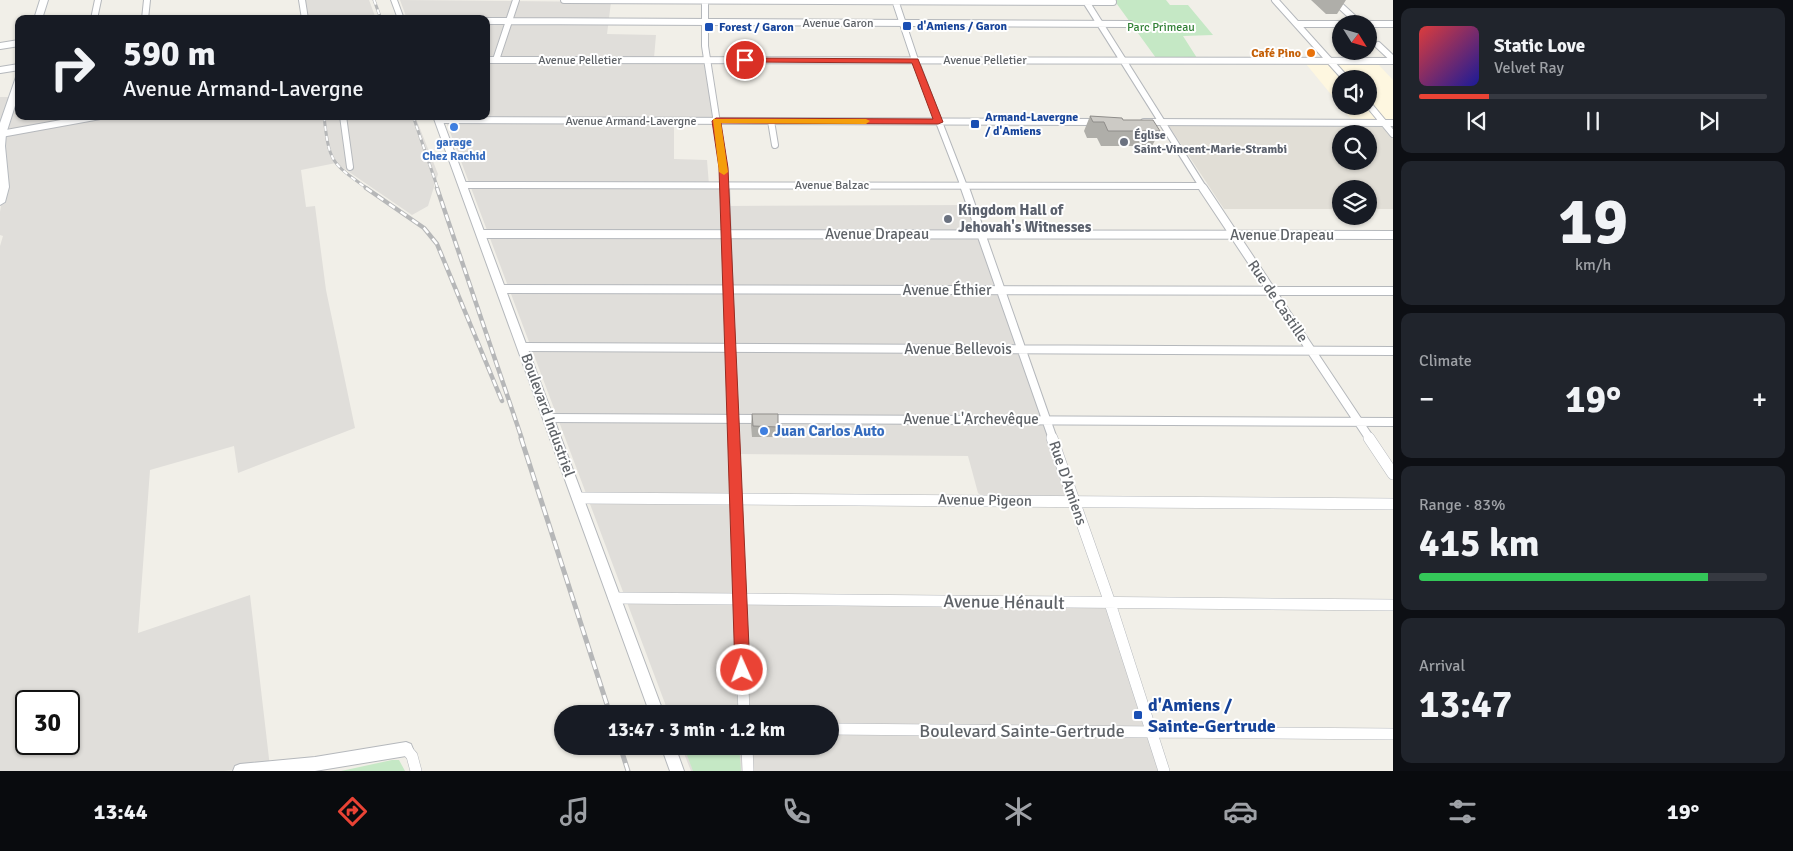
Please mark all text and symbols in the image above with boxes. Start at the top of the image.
north arrow [1332,15,1378,60]
map controls [1332,15,1377,225]
street label: Avenue Garon [803,16,873,31]
place label: d'Amiens / Garon [917,19,1008,34]
place label: Forest / Garon [719,20,794,35]
marker: d'Amiens / Garon [901,20,913,32]
park label: Parc Primeau [1127,20,1195,35]
marker: Forest / Garon [703,21,715,33]
text: 590 m [123,32,216,75]
text: Static Love [1494,34,1585,58]
icon: right [40,35,105,100]
pin [724,39,766,81]
icon: arrive [731,46,759,74]
place label: Café Pino [1251,46,1301,61]
marker: Café Pino [1305,47,1317,59]
street label: Avenue Pelletier [538,53,622,68]
street label: Avenue Pelletier [943,53,1027,68]
text: Velvet Ray [1494,58,1564,78]
button: sound [1332,70,1377,115]
text: Avenue Armand-Lavergne [123,75,364,102]
icon: previous [1463,107,1491,135]
icon: pause [1579,107,1607,135]
icon: next [1695,107,1723,135]
place label: Armand-Lavergne / d'Amiens [985,110,1078,139]
street label: Avenue Armand-Lavergne [565,114,697,129]
marker: Armand-Lavergne / d'Amiens [969,118,981,130]
marker: garage Chez Rachid [448,121,460,133]
button: search [1332,125,1377,170]
place label: Église Saint-Vincent-Marie-Strambi [1134,128,1287,157]
place label: garage Chez Rachid [422,135,486,164]
marker: Église Saint-Vincent-Marie-Strambi [1118,136,1130,148]
street label: Avenue Balzac [795,178,869,193]
button: layers [1332,180,1377,225]
text: 19 [1558,182,1628,262]
place label: Kingdom Hall of Jehovah's Witnesses [958,201,1092,236]
marker: Kingdom Hall of Jehovah's Witnesses [942,213,954,225]
street label: Avenue Drapeau [825,225,929,243]
street label: Avenue Drapeau [1230,226,1334,244]
text: km/h [1575,255,1611,275]
street label: Rue de Castille [1244,257,1312,345]
street label: Avenue Éthier [902,280,992,299]
street label: Avenue Bellevois [904,340,1012,358]
street label: Boulevard Industriel [517,351,579,479]
text: Climate [1419,351,1472,371]
text: 19° [1565,376,1621,423]
text: − [1419,382,1434,416]
text: + [1752,382,1767,416]
street label: Avenue L'Archevêque [903,410,1039,428]
place label: Juan Carlos Auto [774,422,885,440]
marker: Juan Carlos Auto [758,425,770,437]
street label: Rue D'Amiens [1045,439,1091,528]
street label: Avenue Pigeon [938,490,1032,510]
text: Range · 83% [1419,495,1505,515]
text: 415 km [1419,520,1540,567]
street label: Avenue Hénault [943,590,1065,614]
position arrow [715,643,767,695]
text: Arrival [1419,656,1465,676]
text: 13:47 [1419,681,1512,728]
speed limit sign: 30 [15,690,80,755]
place label: d'Amiens / Sainte-Gertrude [1148,694,1276,737]
marker: d'Amiens / Sainte-Gertrude [1132,709,1144,721]
text: 13:47 · 3 min · 1.2 km [608,718,785,742]
street label: Boulevard Sainte-Gertrude [919,720,1125,742]
icon: directions [335,794,370,829]
icon: music [557,794,592,829]
icon: phone [779,794,814,829]
icon: climate [1001,794,1036,829]
icon: car [1223,794,1258,829]
icon: filters [1445,794,1480,829]
text: 13:44 [94,798,148,825]
text: 19° [1667,798,1699,825]

